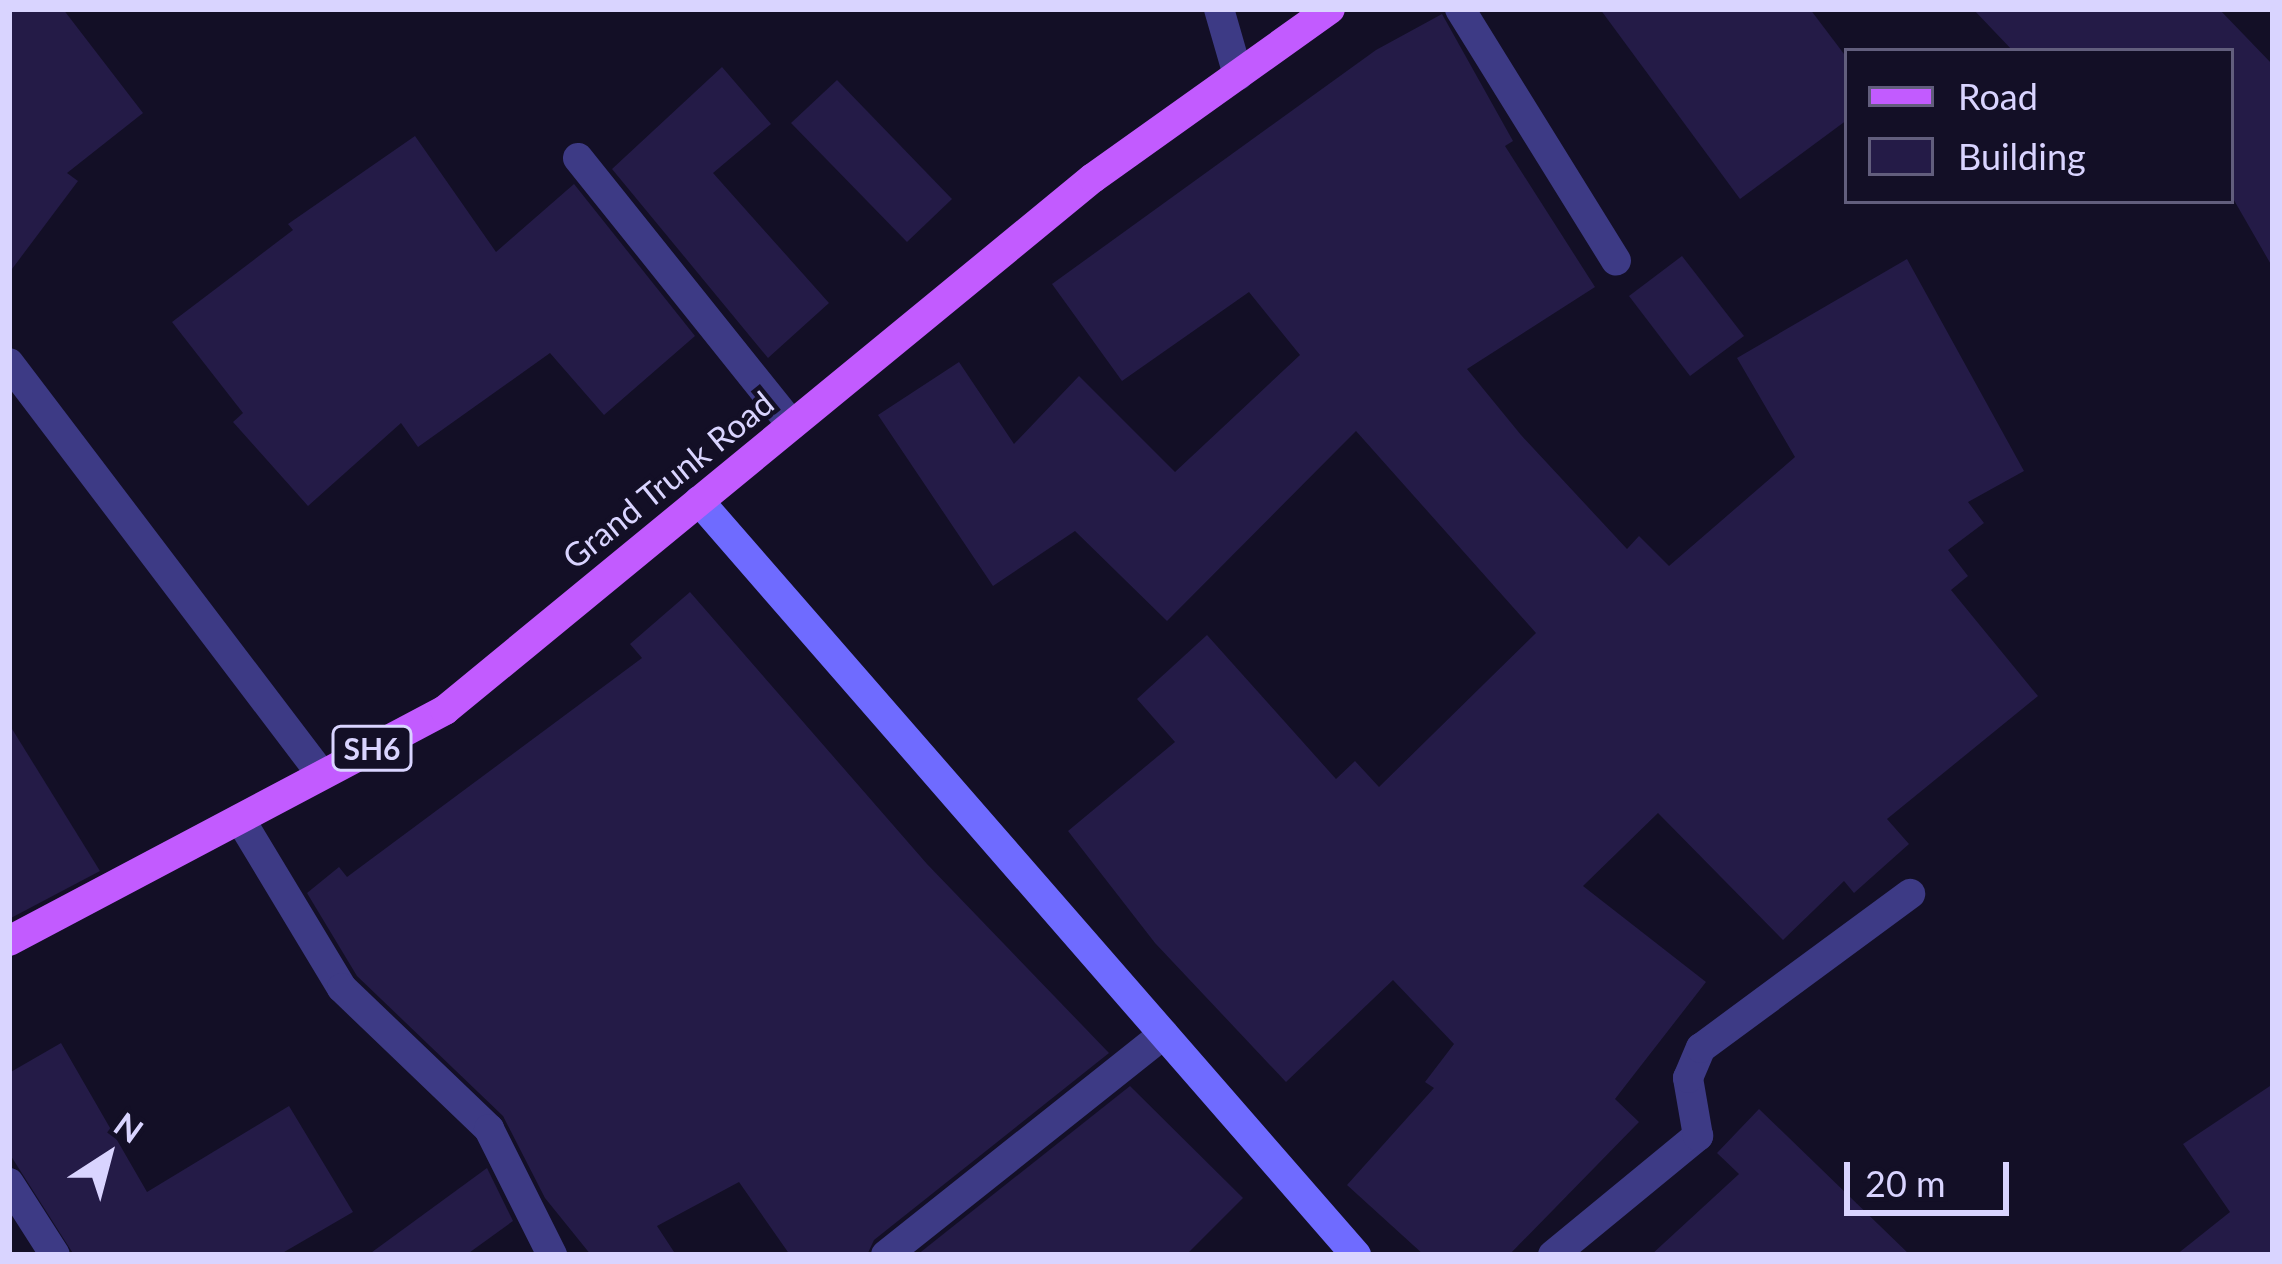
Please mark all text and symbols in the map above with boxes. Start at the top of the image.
legend [1844,48,2234,204]
text: Road [1958,74,2038,118]
text: Building [1958,134,2086,178]
street label: Grand Trunk Road [554,383,782,577]
road number: SH6 [330,724,414,772]
north arrow [48,1096,168,1216]
text: N [107,1103,151,1151]
scale bar [1850,1138,2015,1212]
text: 20 m [1865,1161,1946,1205]

